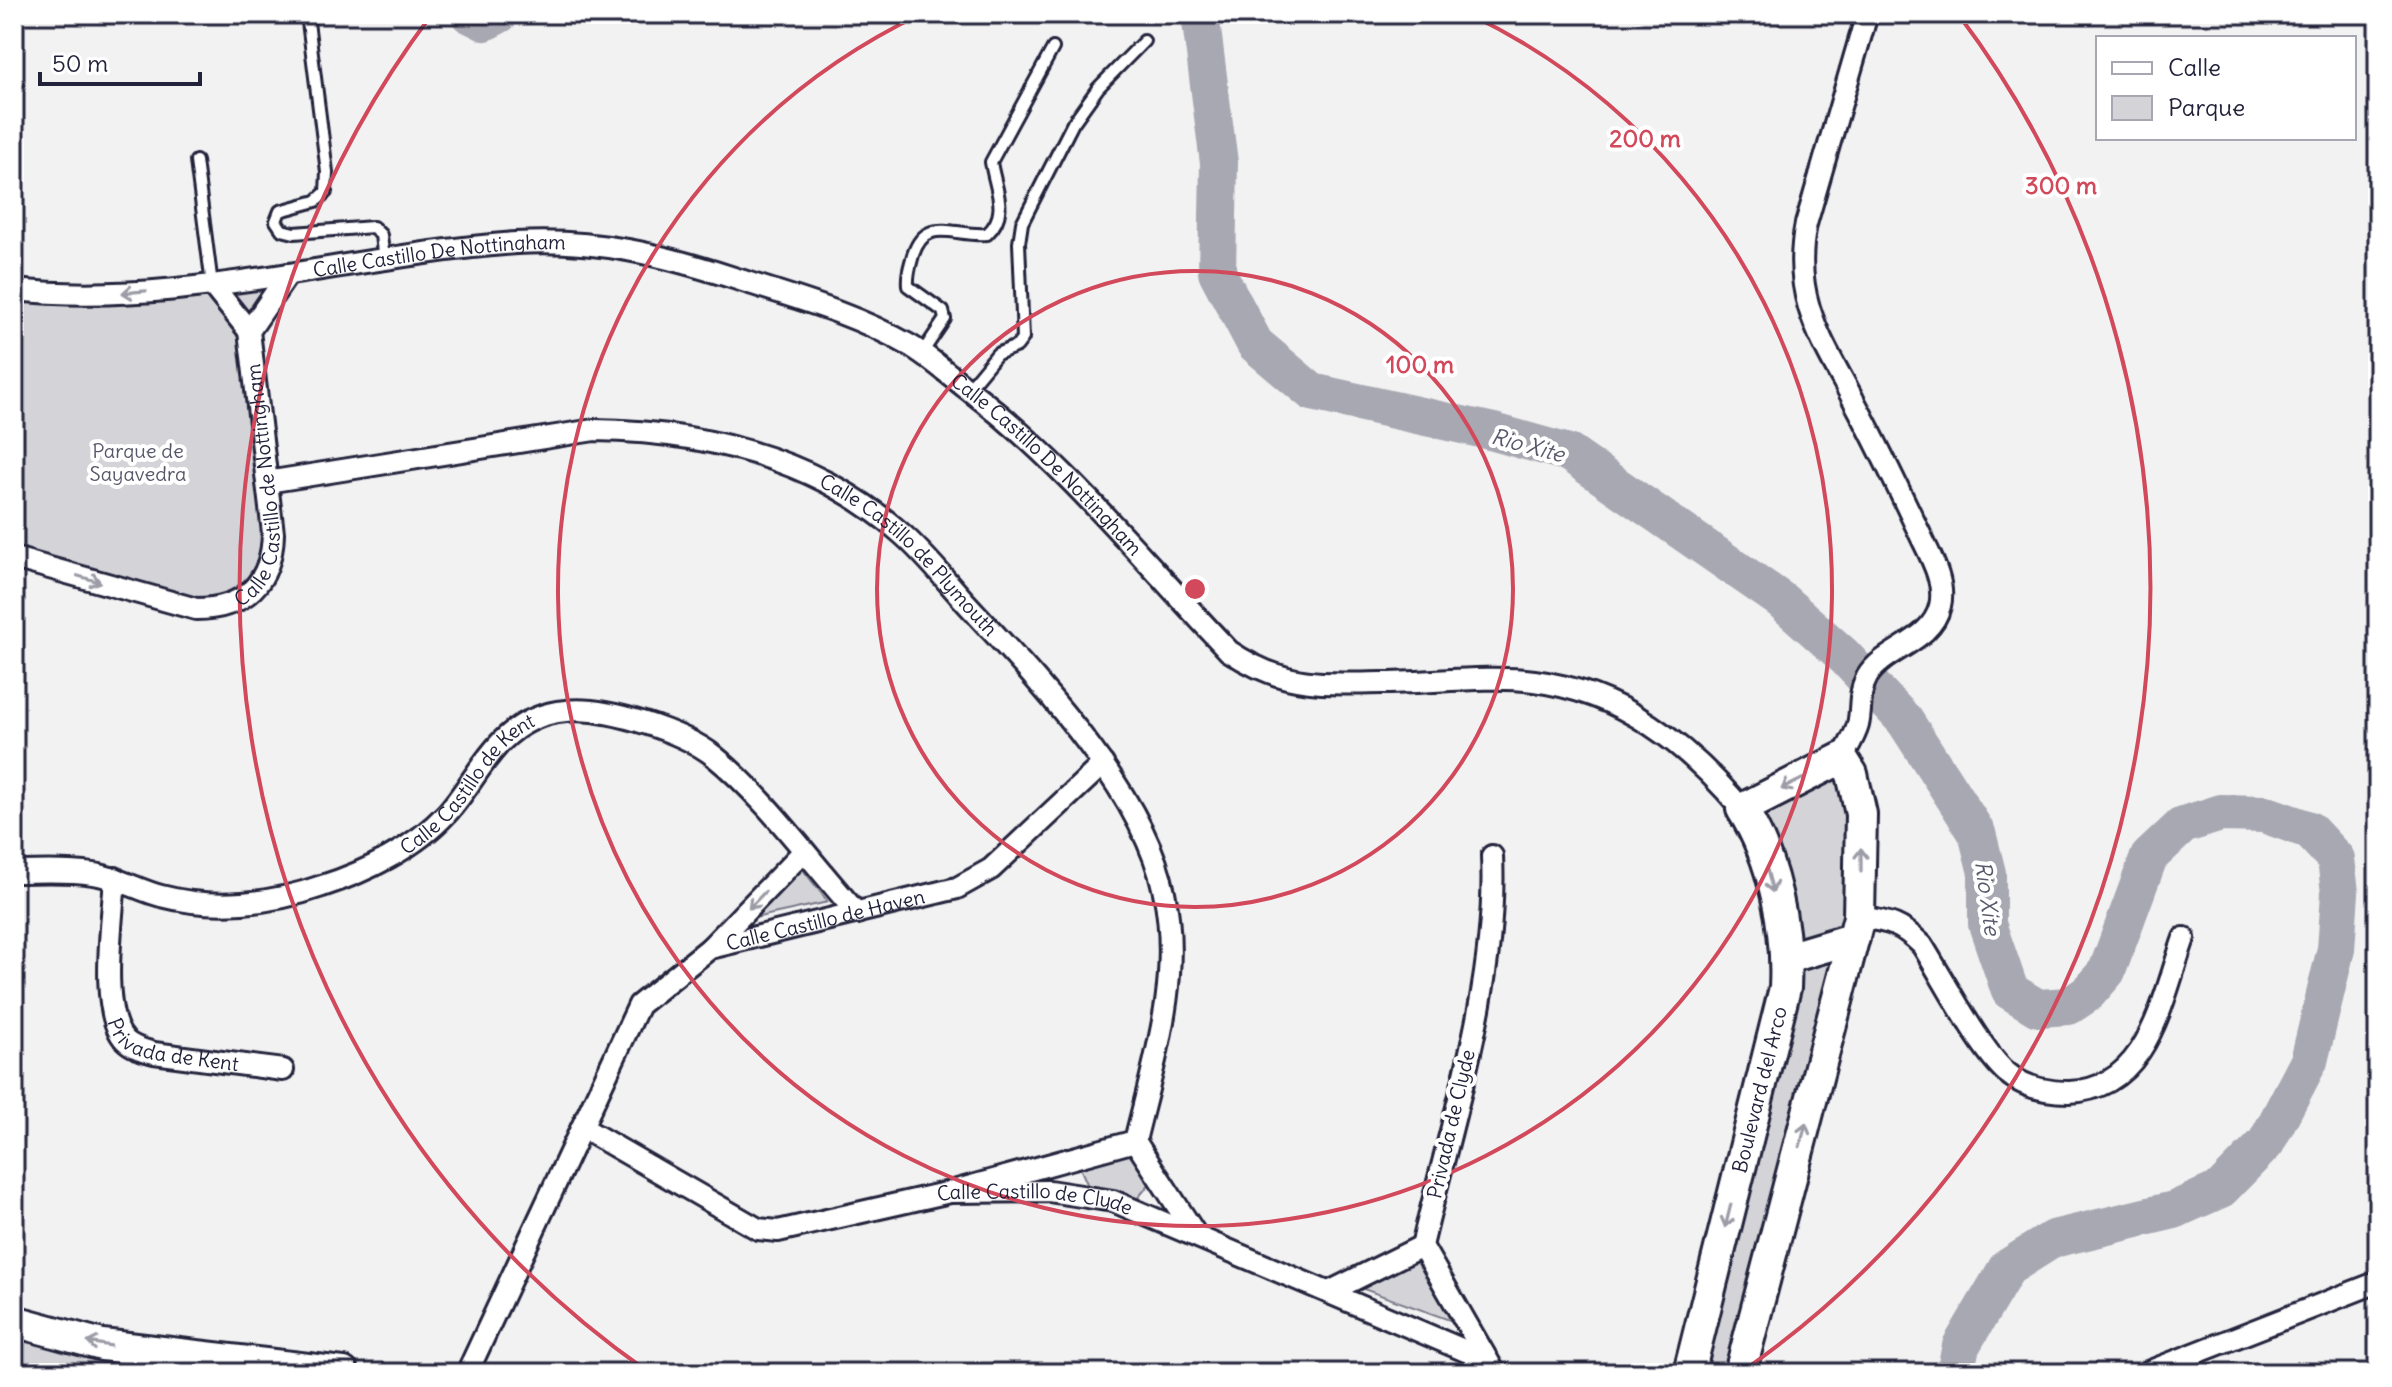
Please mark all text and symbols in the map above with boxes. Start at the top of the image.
scale bar [40,36,200,86]
legend [2096,36,2356,140]
text: 50 m [52,48,108,78]
text: Calle [2168,52,2221,82]
text: Parque [2168,92,2245,122]
text: 200 m [1609,123,1681,153]
text: 300 m [2025,170,2097,200]
street label: Calle Castillo De Nottingham [311,229,566,282]
one-way arrow [121,285,148,300]
text: 100 m [1386,349,1454,379]
street label: Calle Castillo de Nottingham [229,363,285,611]
street label: Calle Castillo De Nottingham [946,368,1148,560]
water label: Rio Xite [1489,422,1570,469]
park label: Parque de Sayavedra [90,438,186,486]
street label: Calle Castillo de Plymouth [816,468,1003,641]
one-way arrow [76,573,102,588]
centre of rings [1181,575,1209,603]
street label: Calle Castillo de Kent [395,708,539,860]
one-way arrow [1781,776,1804,792]
one-way arrow [1853,847,1869,874]
water label: Rio Xite [1969,859,2007,939]
one-way arrow [1764,868,1779,893]
street label: Calle Castillo de Haven [723,883,927,956]
one-way arrow [747,890,766,910]
street label: Boulevard del Arco [1726,1004,1792,1175]
street label: Privada de Kent [103,1014,240,1076]
street label: Privada de Clyde [1421,1047,1480,1201]
one-way arrow [1796,1123,1811,1149]
street label: Calle Castillo de Clyde [934,1178,1137,1220]
one-way arrow [1720,1203,1735,1228]
one-way arrow [87,1335,112,1350]

